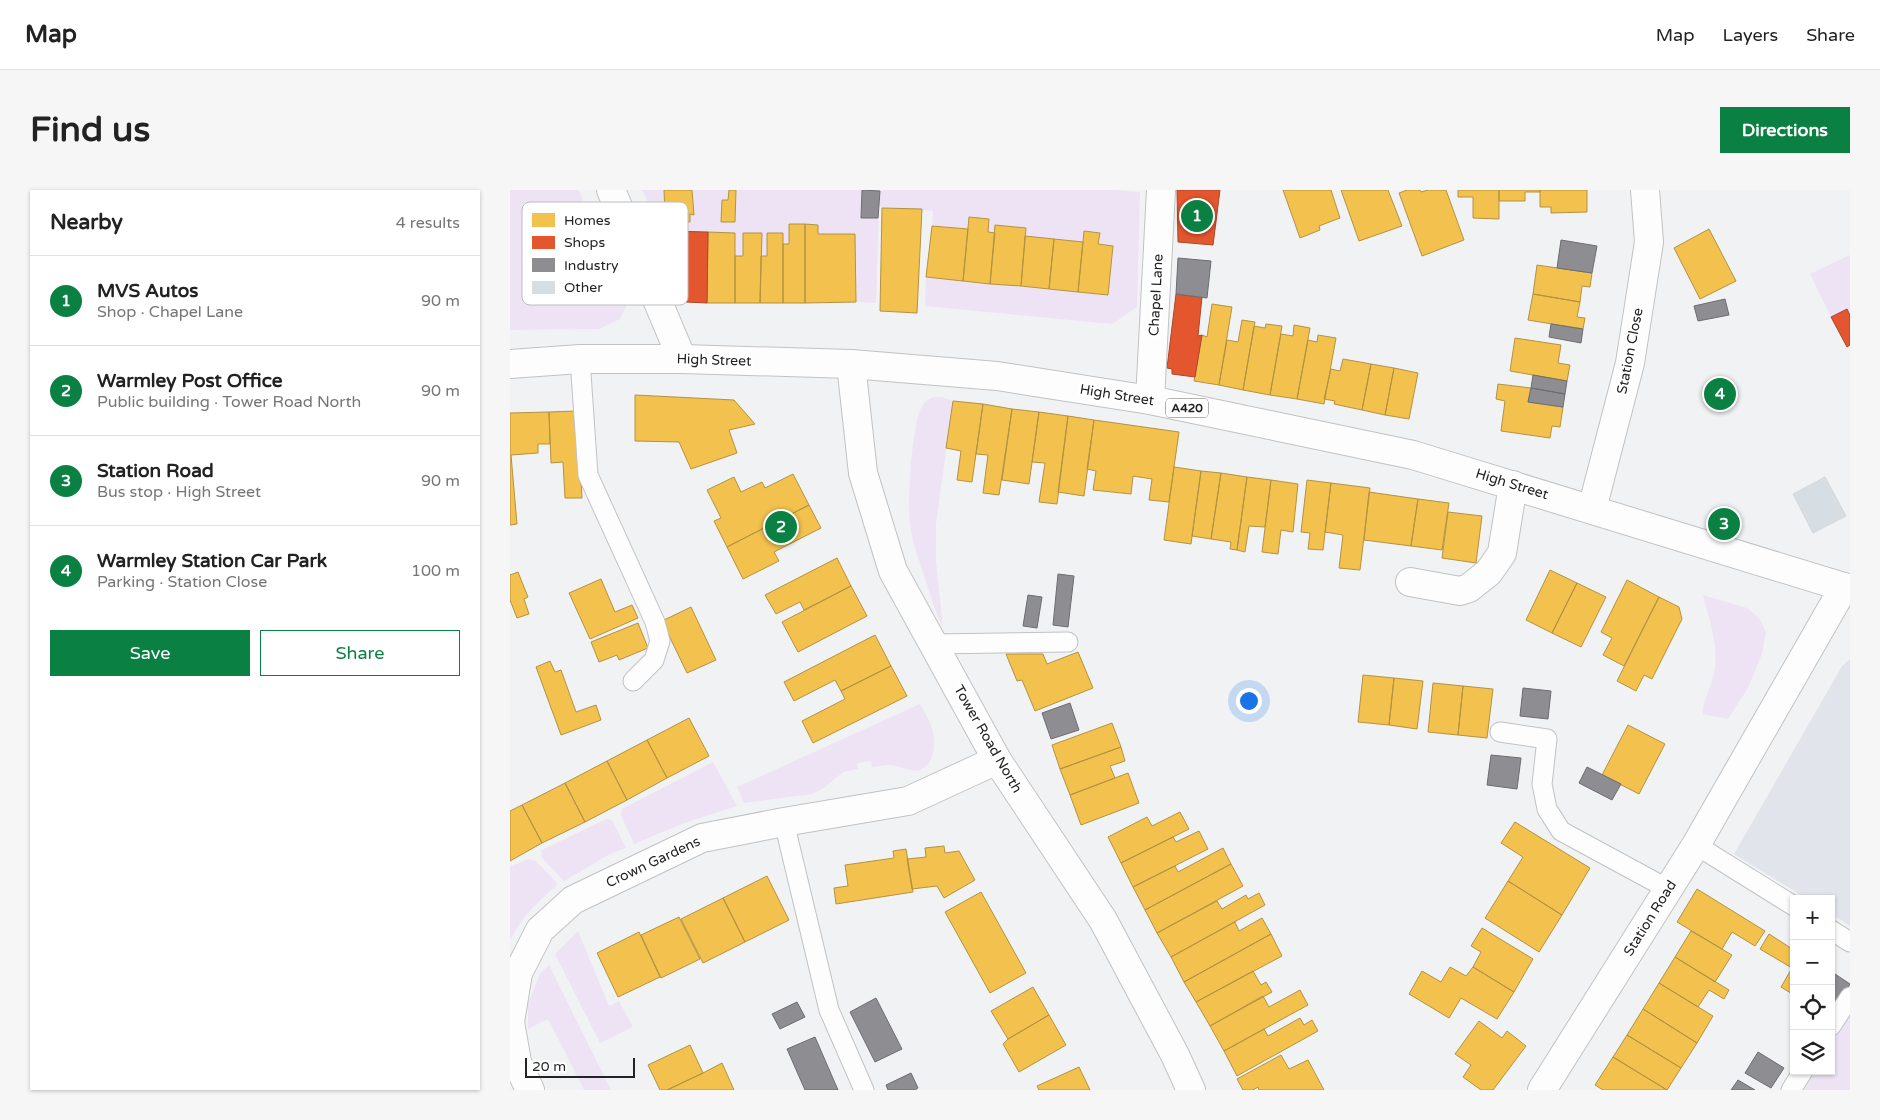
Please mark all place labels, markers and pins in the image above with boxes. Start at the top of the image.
pin: 1 [1181,197,1213,235]
pin: 4 [1704,375,1736,413]
pin: 3 [1708,505,1740,543]
pin: 2 [765,508,797,546]

